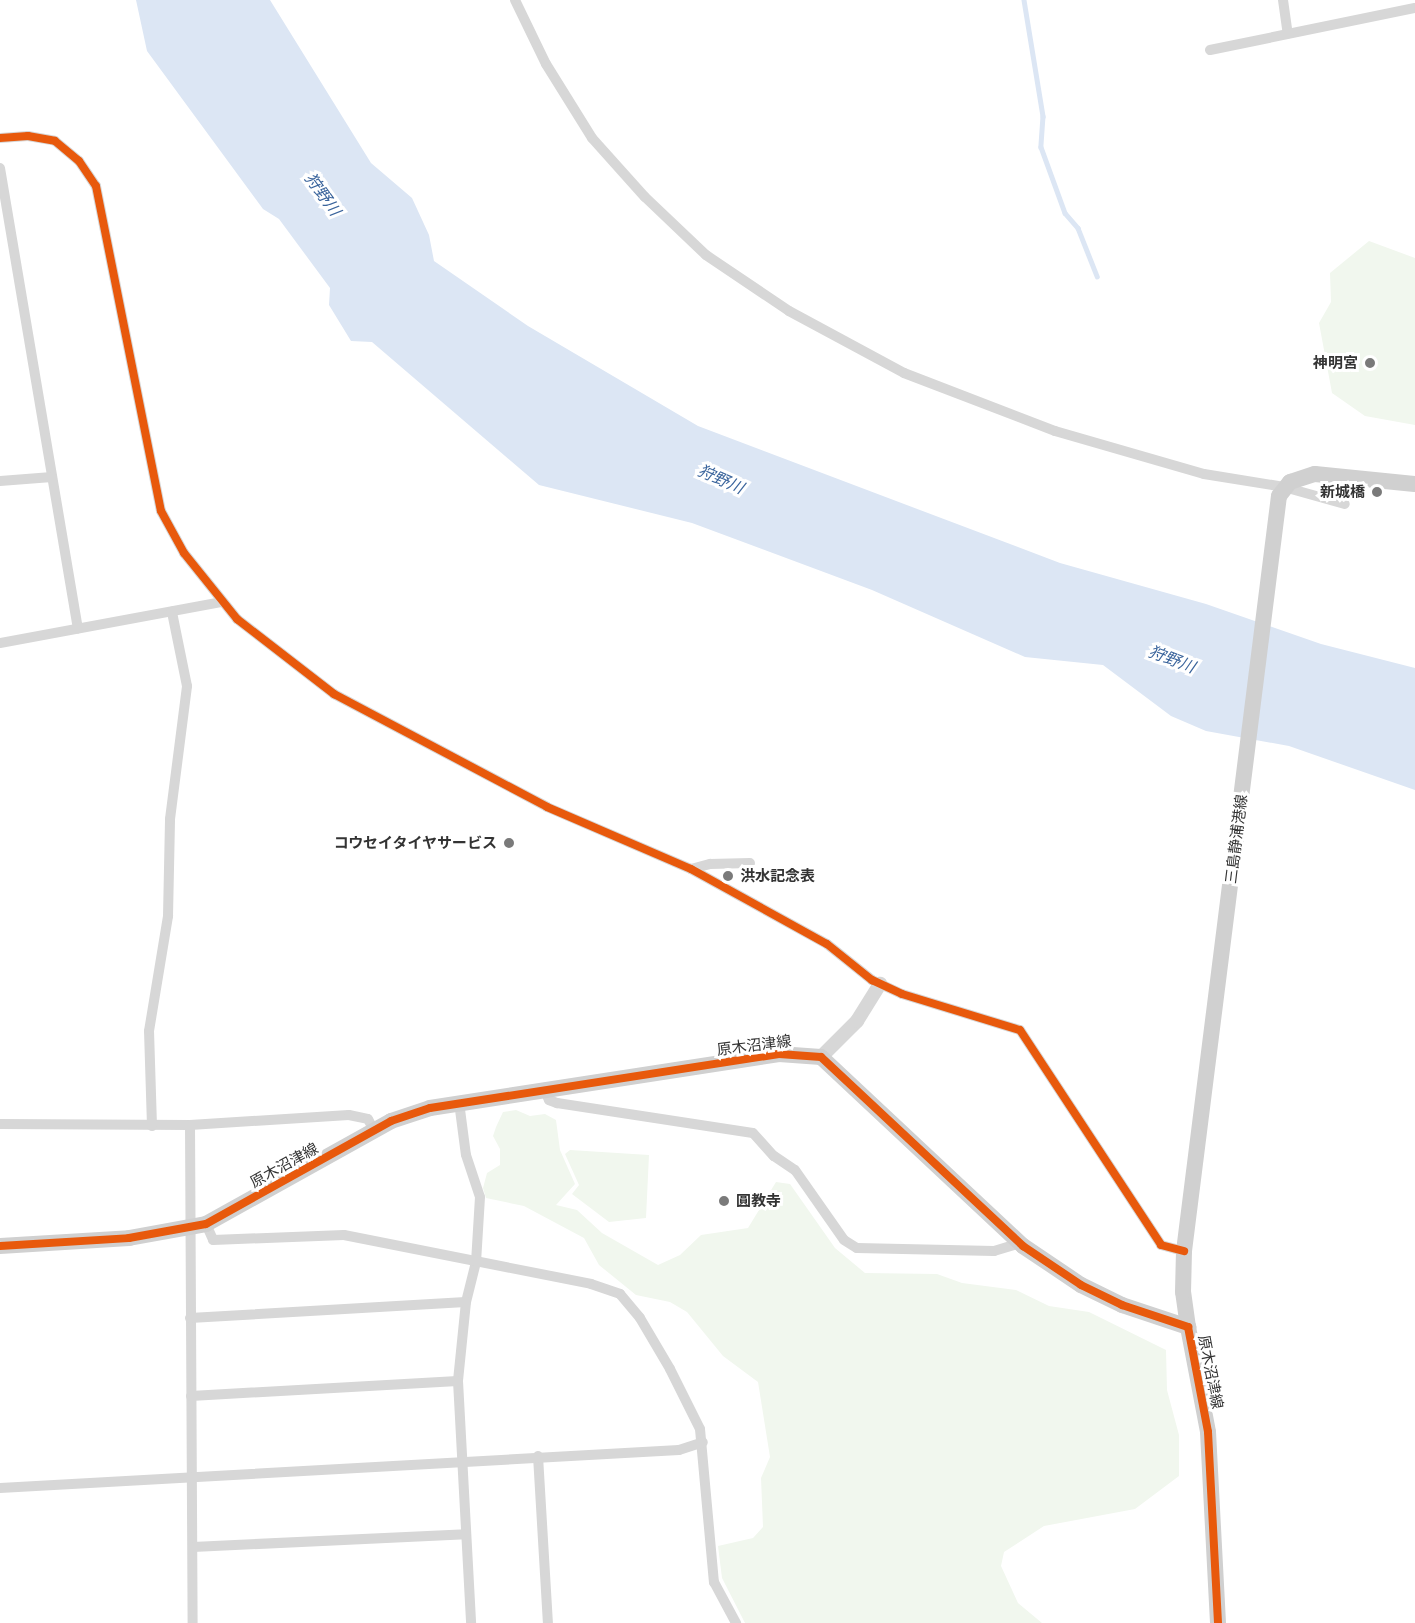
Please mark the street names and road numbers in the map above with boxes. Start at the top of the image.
street label: 三島静浦港線 [1222,793,1250,885]
street label: 原木沼津線 [716,1031,792,1059]
street label: 原木沼津線 [247,1139,321,1191]
street label: 原木沼津線 [1195,1333,1227,1411]

